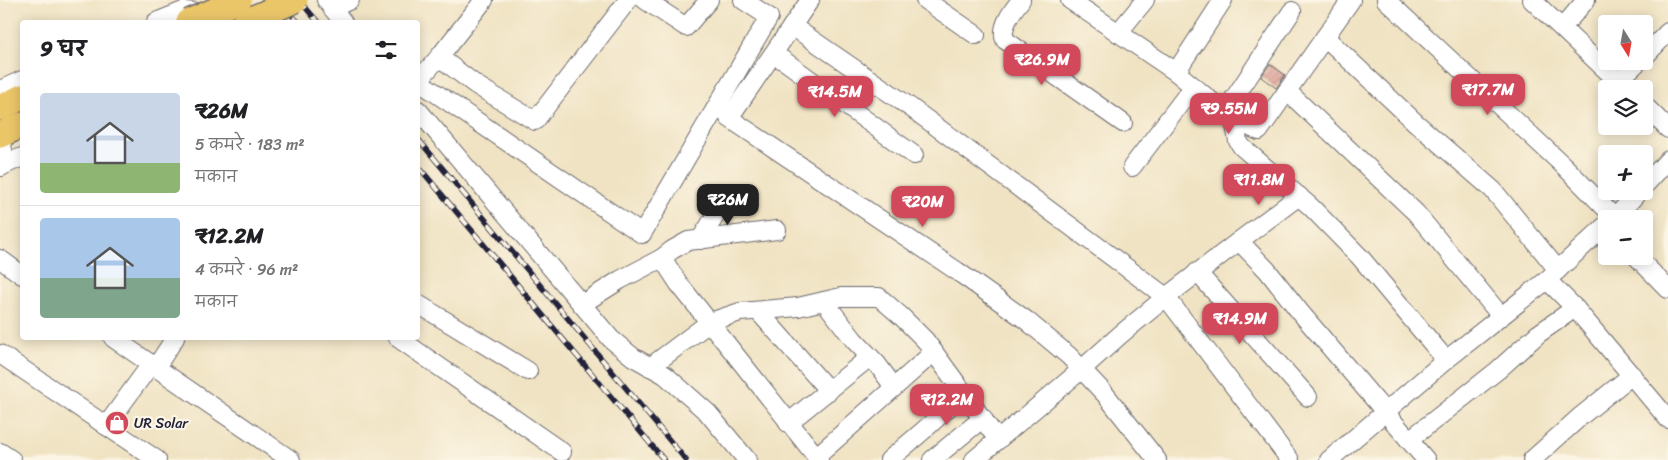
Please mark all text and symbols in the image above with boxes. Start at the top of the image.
north arrow [1598,15,1652,70]
map controls [1598,15,1653,265]
text: 9 घर [40,30,86,68]
icon: filters [372,36,400,64]
pin: ₹26.9M [1001,44,1083,86]
text: ₹26.9M [1015,45,1070,74]
pin: ₹17.7M [1447,74,1529,116]
text: ₹17.7M [1462,75,1514,104]
pin: ₹14.5M [794,76,876,118]
text: ₹14.5M [808,77,862,106]
button: layers [1598,80,1653,135]
text: ₹26M [195,92,248,130]
pin: ₹9.55M [1188,92,1270,135]
text: ₹9.55M [1201,94,1257,123]
icon: home [80,113,140,173]
text: 5 कमरे · 183 m² [195,130,304,159]
button: + [1598,145,1653,200]
text: मकान [195,162,237,191]
pin: ₹11.8M [1218,164,1300,206]
text: ₹11.8M [1234,165,1284,194]
pin: ₹26M [698,184,758,226]
text: ₹26M [708,185,748,214]
pin: ₹20M [893,186,953,228]
text: ₹20M [902,187,944,216]
button: − [1598,210,1653,265]
text: ₹12.2M [195,217,263,255]
icon: home [80,238,140,298]
text: 4 कमरे · 96 m² [195,255,298,284]
text: मकान [195,287,237,316]
pin: ₹14.9M [1199,302,1281,345]
text: ₹14.9M [1213,304,1267,333]
pin: ₹12.2M [906,384,988,426]
text: ₹12.2M [921,385,973,414]
shop icon: UR Solar [104,410,130,436]
place label: UR Solar [134,411,189,436]

